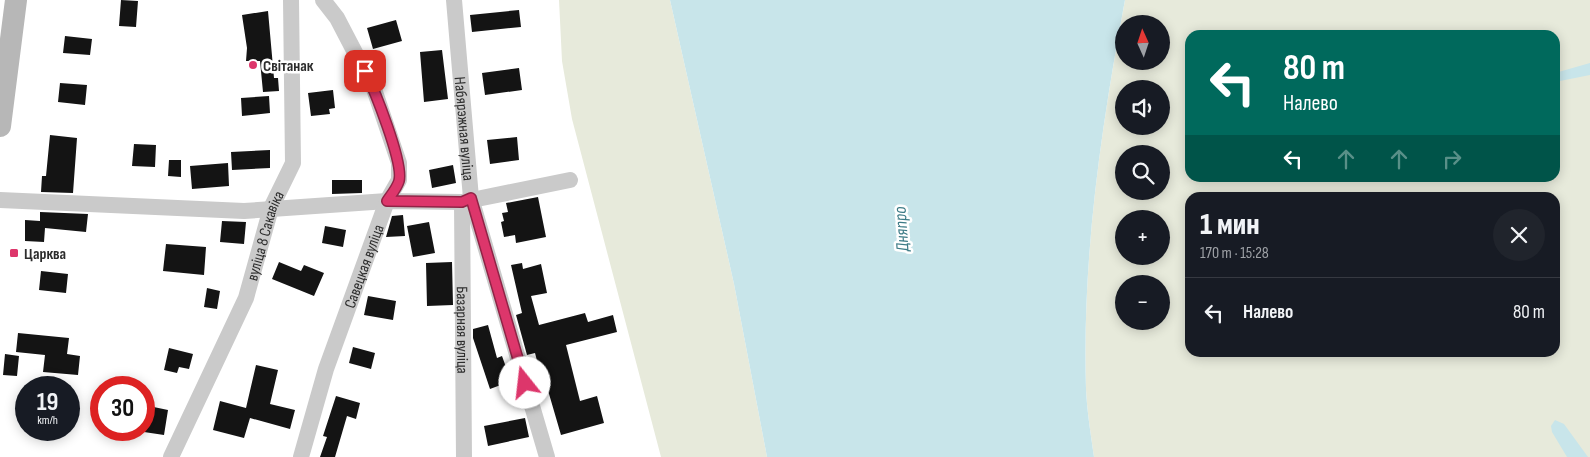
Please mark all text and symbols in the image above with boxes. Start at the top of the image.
north arrow [1115,15,1170,70]
map controls [1115,15,1170,330]
text: 80 m [1283,47,1345,90]
pin [344,50,386,92]
icon: left [1200,50,1265,115]
place label: Світанак [263,57,314,76]
icon: arrive [351,57,379,85]
marker: Світанак [247,59,259,71]
street label: Набярэжная вуліца [450,76,477,181]
button: sound [1115,80,1170,135]
text: Налево [1283,90,1338,117]
button: search [1115,145,1170,200]
icon: left [1279,145,1307,173]
icon: ahead [1332,145,1360,173]
icon: ahead [1385,145,1413,173]
icon: right [1438,145,1466,173]
street label: вуліца 8 Сакавіка [243,188,289,283]
water label: Дняпро [889,205,914,253]
text: 1 мин [1200,207,1260,243]
button: close [1493,209,1545,261]
button: + [1115,210,1170,265]
street label: Савецкая вуліца [341,222,389,311]
text: 170 m · 15:28 [1200,244,1269,263]
place label: Царква [24,245,66,264]
marker: Царква [8,247,20,259]
button: − [1115,275,1170,330]
street label: Базарная вуліца [452,286,471,374]
icon: left [1200,299,1228,327]
text: Налево [1243,301,1293,324]
text: 80 m [1513,301,1545,324]
position arrow [498,356,550,408]
speed limit sign: 30 [90,376,155,441]
text: 19 [37,387,58,418]
text: km/h [37,413,58,428]

